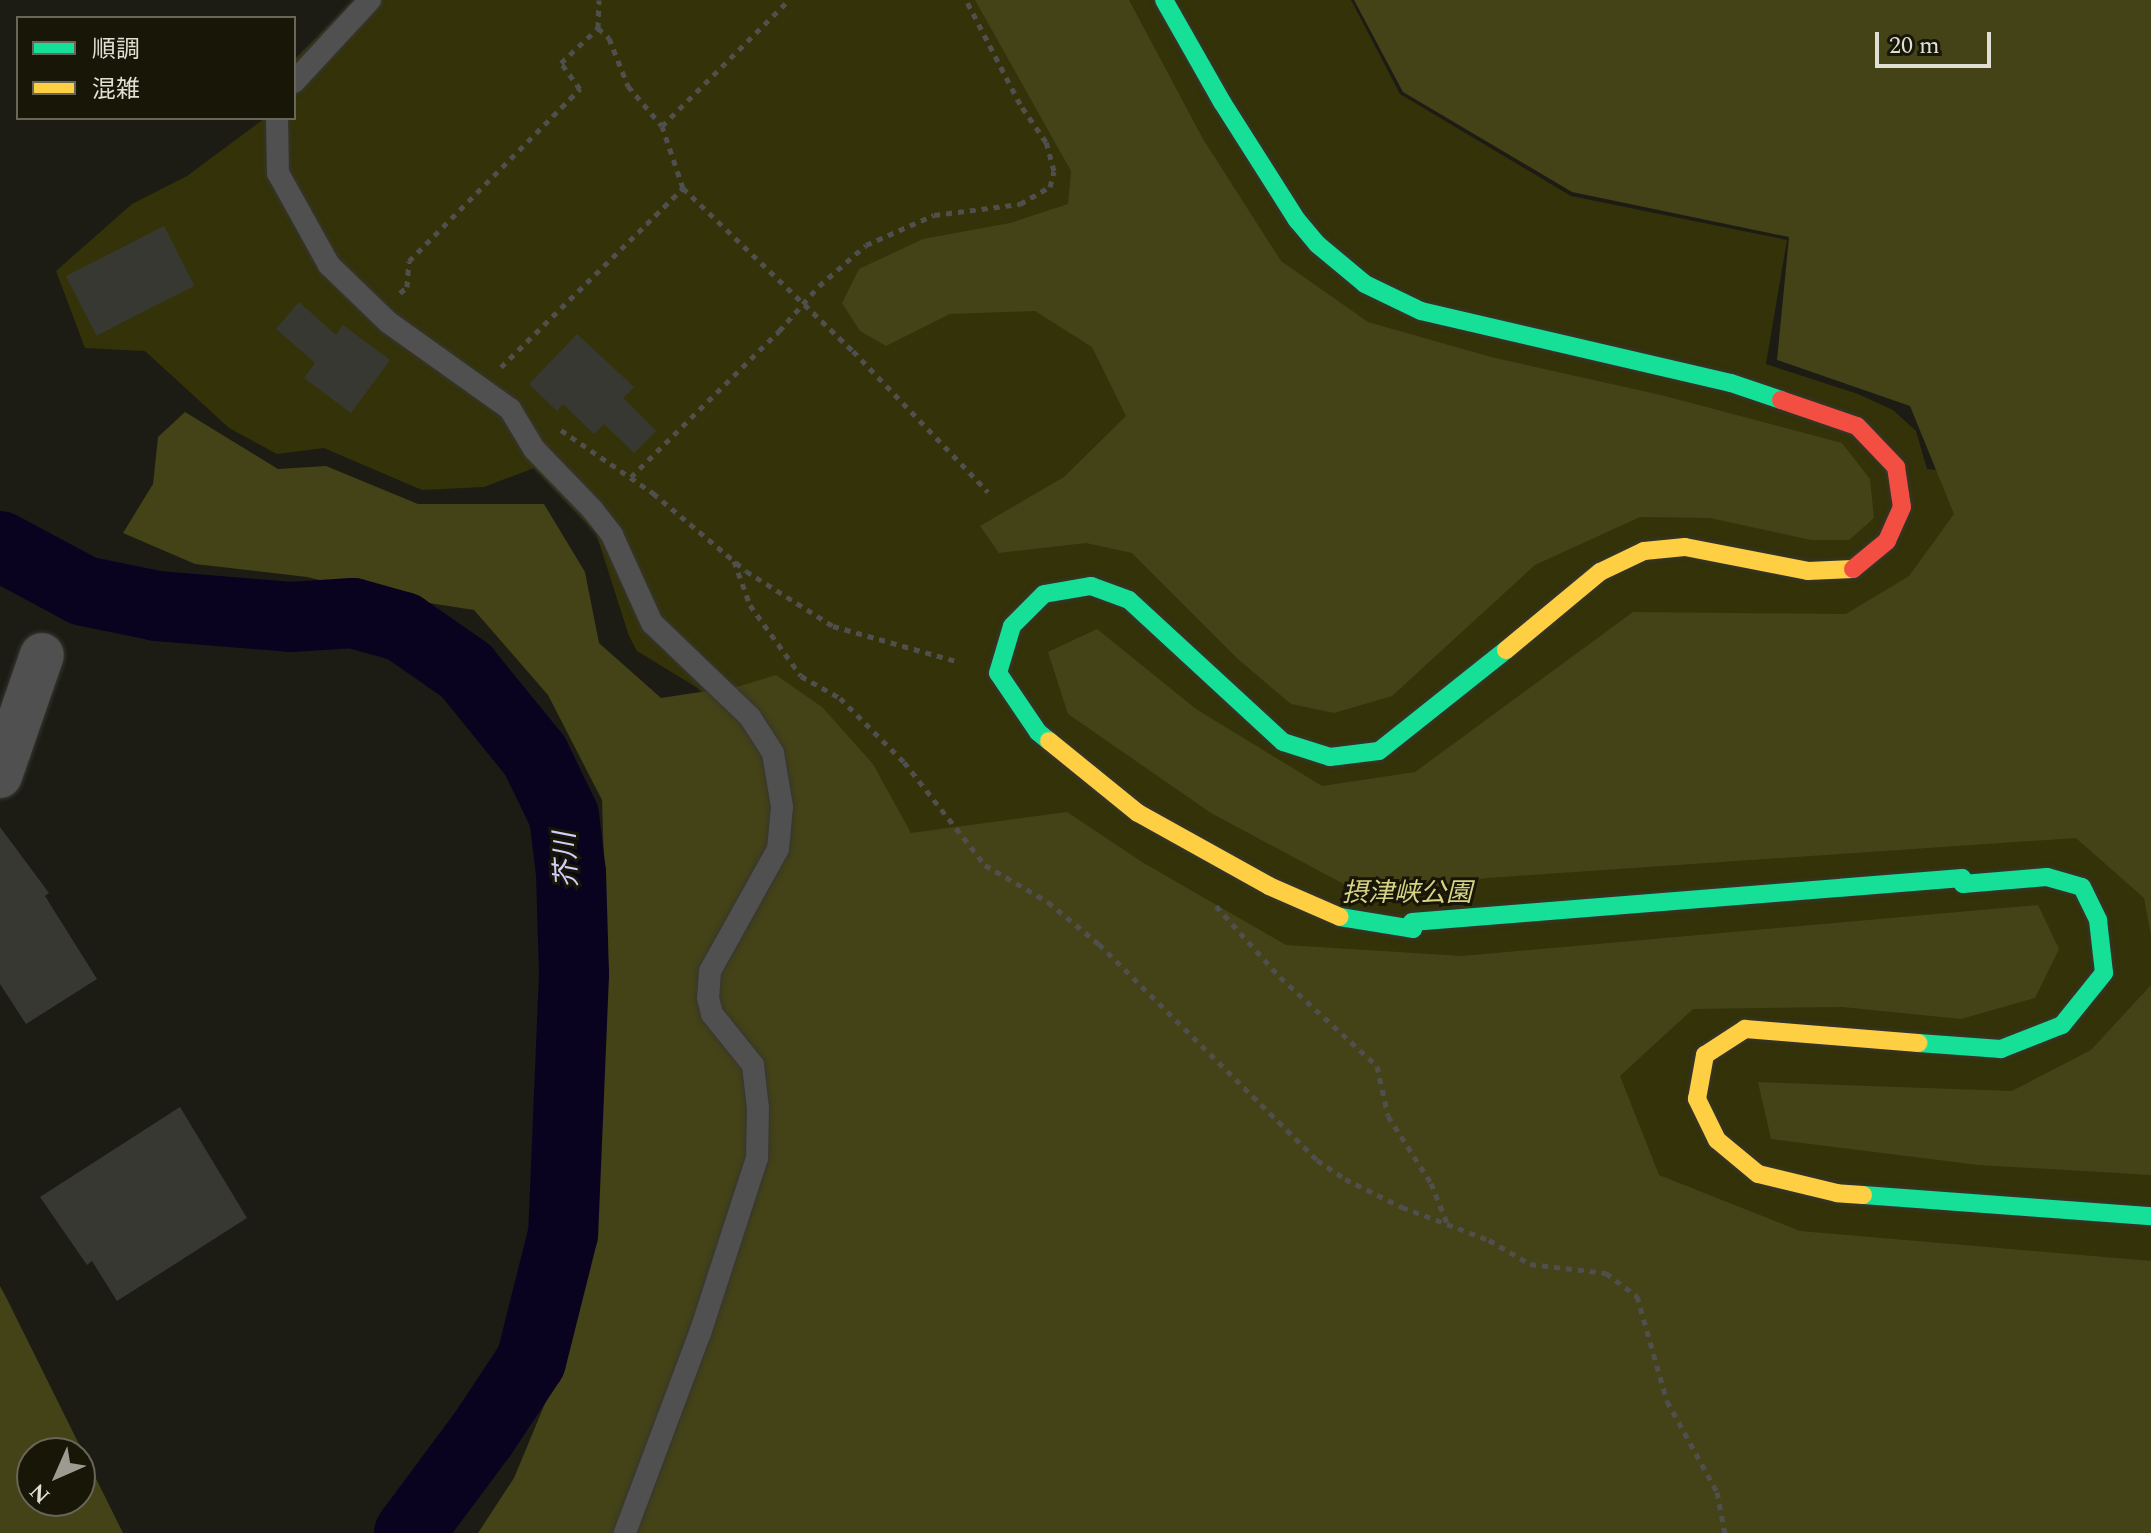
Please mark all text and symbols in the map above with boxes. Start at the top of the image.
legend [16,16,296,120]
scale bar [1879,16,1995,66]
text: 20 m [1889,28,1940,64]
text: 順調 [92,32,140,68]
text: 混雑 [92,72,140,108]
water label: 芥川 [549,831,585,889]
park label: 摂津峡公園 [1342,878,1472,910]
north arrow [16,1437,96,1517]
text: N [22,1475,58,1511]

